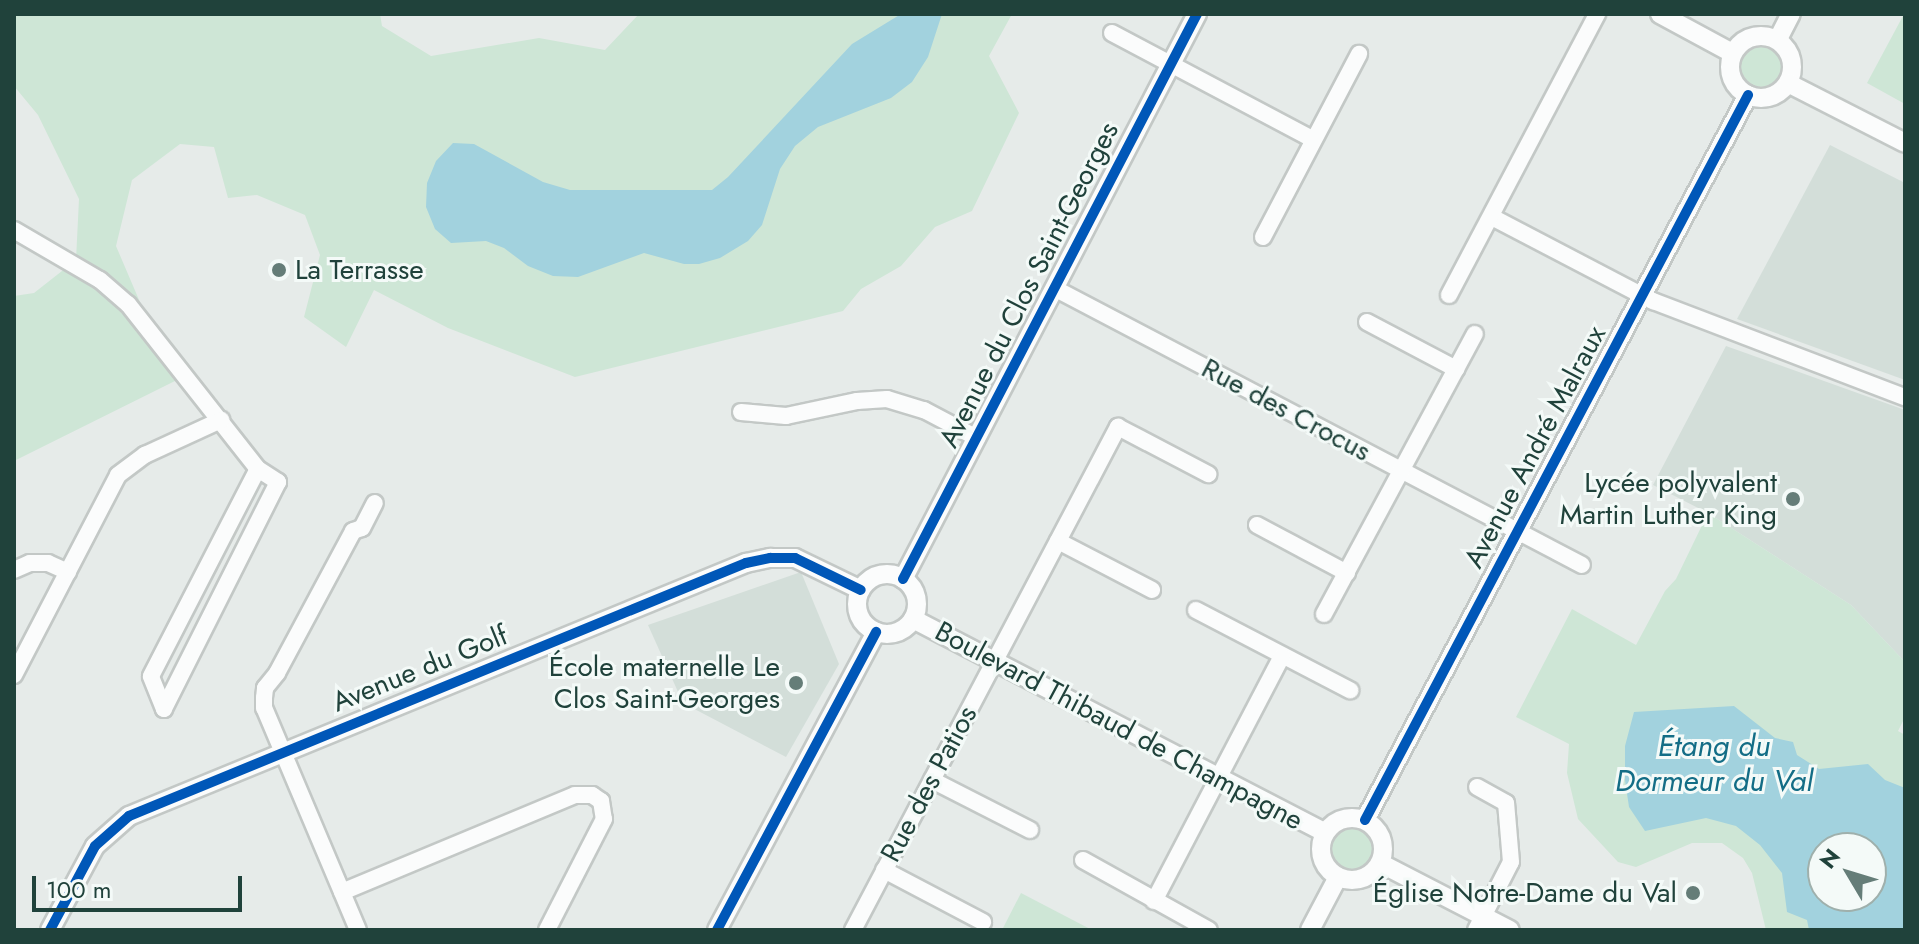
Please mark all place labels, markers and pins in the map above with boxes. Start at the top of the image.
place label: La Terrasse [295,253,424,287]
marker: La Terrasse [270,261,288,279]
place label: Lycée polyvalent Martin Luther King [1560,466,1777,532]
marker: Lycée polyvalent Martin Luther King [1784,490,1802,508]
place label: École maternelle Le Clos Saint-Georges [549,650,780,716]
marker: École maternelle Le Clos Saint-Georges [787,674,805,692]
place label: Église Notre-Dame du Val [1373,876,1677,910]
marker: Église Notre-Dame du Val [1684,884,1702,902]

